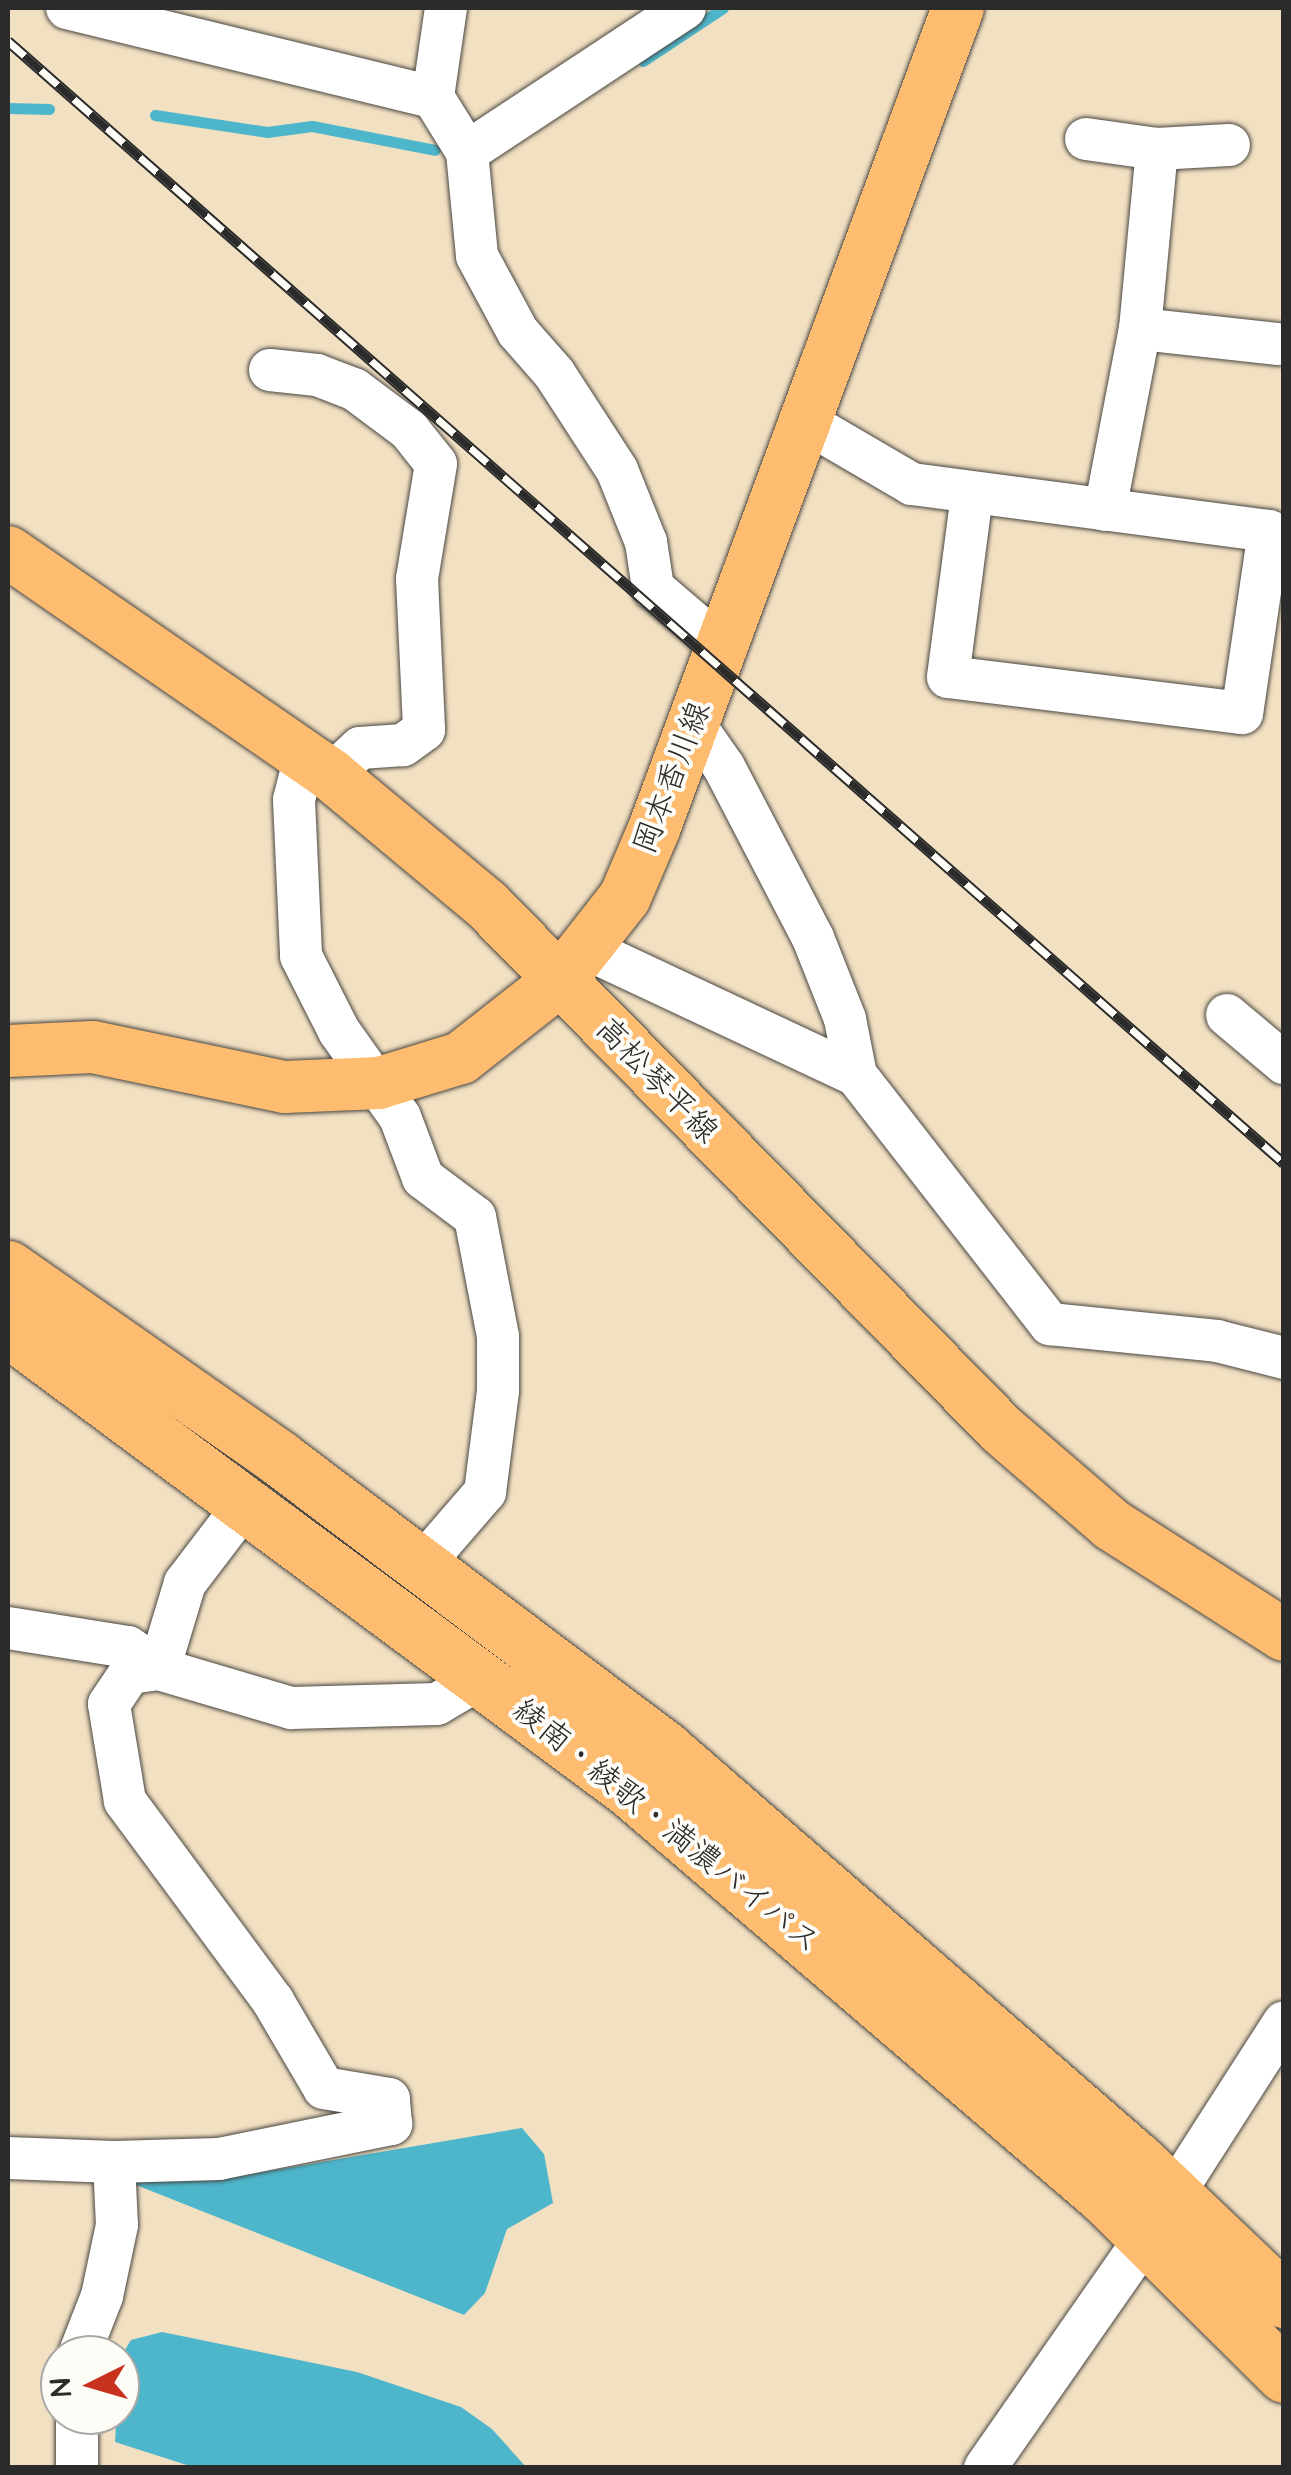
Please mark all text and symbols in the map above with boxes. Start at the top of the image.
street label: 岡本香川線 [626,696,720,860]
street label: 高松琴平線 [587,1010,725,1152]
street label: 綾南・綾歌・満濃バイパス [505,1691,827,1963]
north arrow [40,2335,140,2435]
text: N [41,2377,82,2398]

